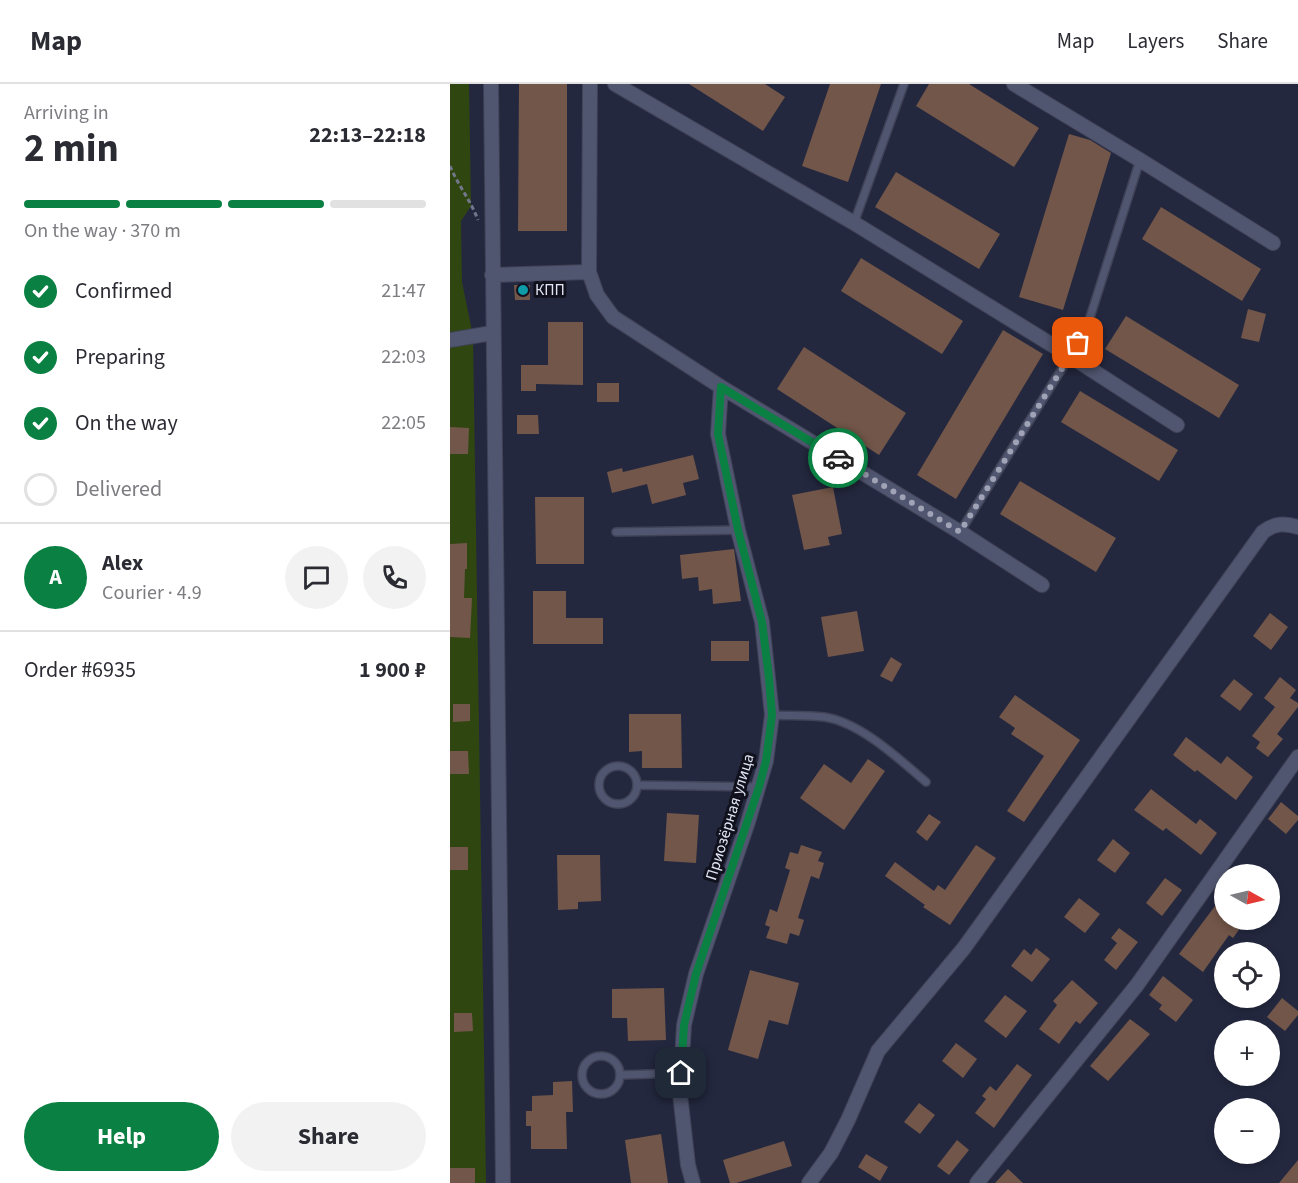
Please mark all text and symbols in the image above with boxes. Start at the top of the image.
text: Map [30,21,82,61]
text: Map [1057,26,1094,56]
text: Layers [1127,26,1184,56]
text: Share [1217,26,1268,56]
text: Arriving in [24,99,109,127]
text: 22:13–22:18 [309,119,426,151]
text: 2 min [24,121,119,177]
text: On the way · 370 m [24,217,181,245]
icon: check [24,275,57,308]
text: Confirmed [75,275,172,307]
text: 21:47 [381,277,426,305]
place label: КПП [535,279,565,301]
marker: КПП [516,283,530,297]
pin [1052,317,1103,368]
icon: bag [1061,326,1094,359]
icon: check [24,341,57,374]
text: Preparing [75,341,165,373]
text: 22:03 [381,343,426,371]
icon: check [24,407,57,440]
text: On the way [75,407,178,439]
text: 22:05 [381,409,426,437]
courier [808,428,868,488]
icon: car [822,442,855,475]
text: Delivered [75,473,162,505]
button: chat [285,546,348,609]
button: phone [363,546,426,609]
text: Alex [102,547,143,579]
text: A [49,561,62,593]
text: Courier · 4.9 [102,579,202,607]
text: Order #6935 [24,654,136,686]
text: 1 900 ₽ [359,654,426,686]
street label: Приозёрная улица [700,751,760,883]
north arrow [1214,864,1280,930]
map controls [1214,864,1280,1164]
button: locate [1214,942,1280,1008]
button: + [1214,1020,1280,1086]
pin [655,1047,706,1098]
icon: home [664,1056,697,1089]
button: − [1214,1098,1280,1164]
button: Help [24,1102,219,1171]
button: Share [231,1102,426,1171]

